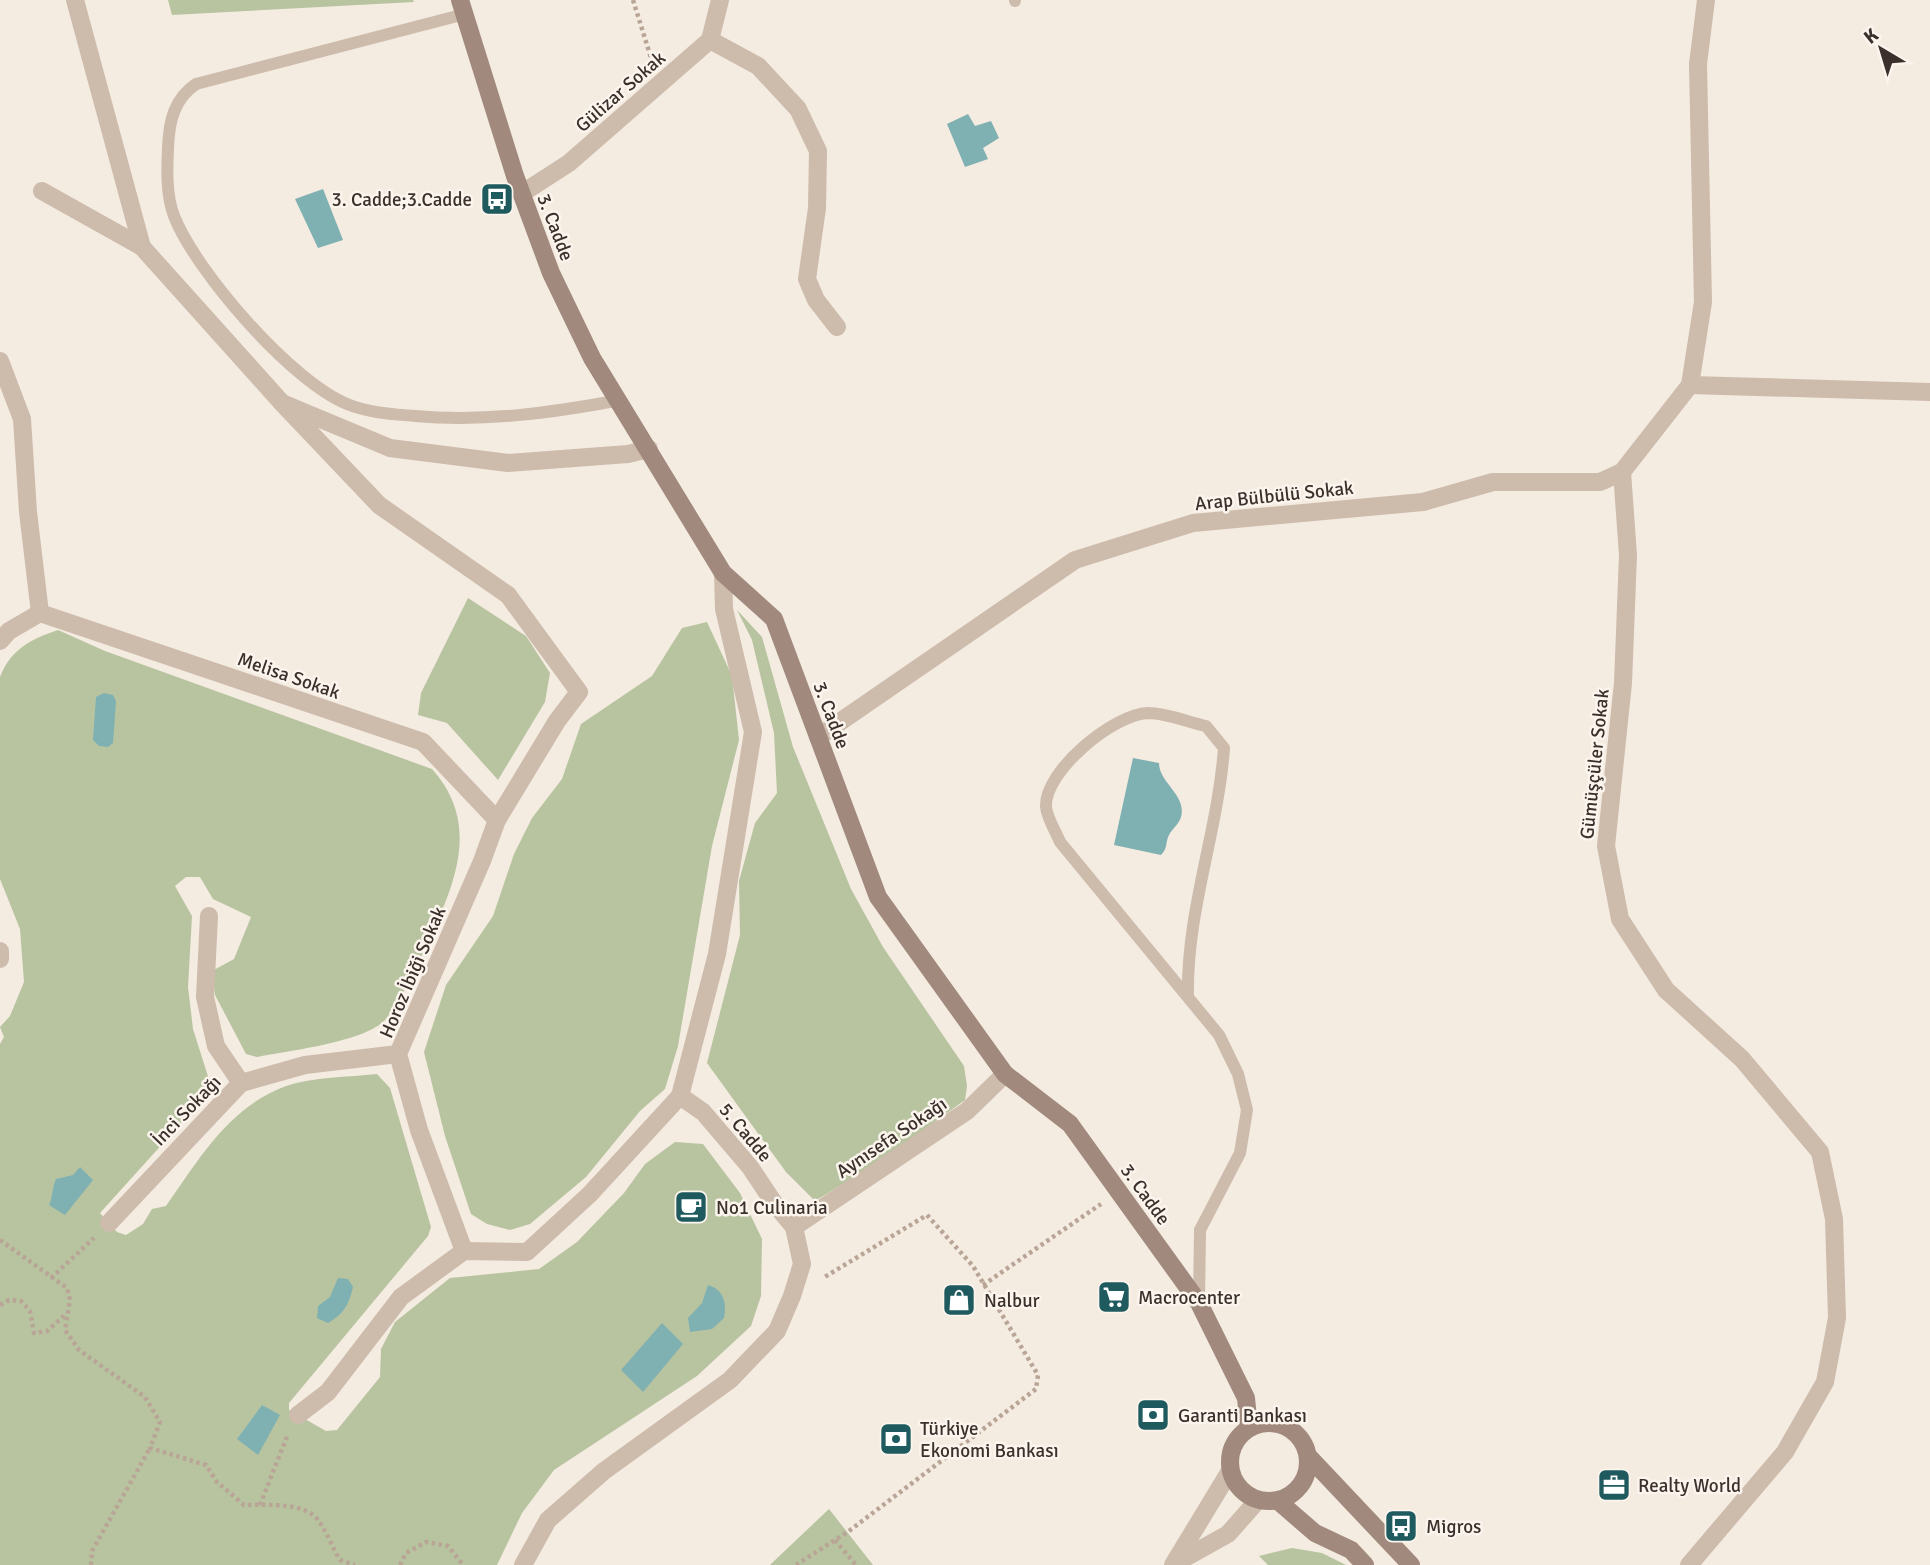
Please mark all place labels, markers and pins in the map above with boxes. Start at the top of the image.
bus stop icon: 3. Cadde;3.Cadde [478,180,516,218]
place label: 3. Cadde;3.Cadde [332,188,472,212]
cafe icon: No1 Culinaria [672,1188,710,1226]
place label: No1 Culinaria [716,1196,828,1220]
supermarket icon: Macrocenter [1095,1278,1133,1316]
shop icon: Nalbur [940,1281,978,1319]
place label: Macrocenter [1138,1286,1240,1310]
place label: Nalbur [984,1289,1040,1313]
bank icon: Garanti Bankası [1134,1396,1172,1434]
place label: Garanti Bankası [1178,1404,1307,1428]
place label: Türkiye Ekonomi Bankası [920,1417,1059,1463]
bank icon: Türkiye Ekonomi Bankası [877,1420,915,1458]
office icon: Realty World [1595,1466,1633,1504]
place label: Realty World [1638,1474,1741,1498]
bus stop icon: Migros [1382,1507,1420,1545]
place label: Migros [1426,1515,1481,1539]

